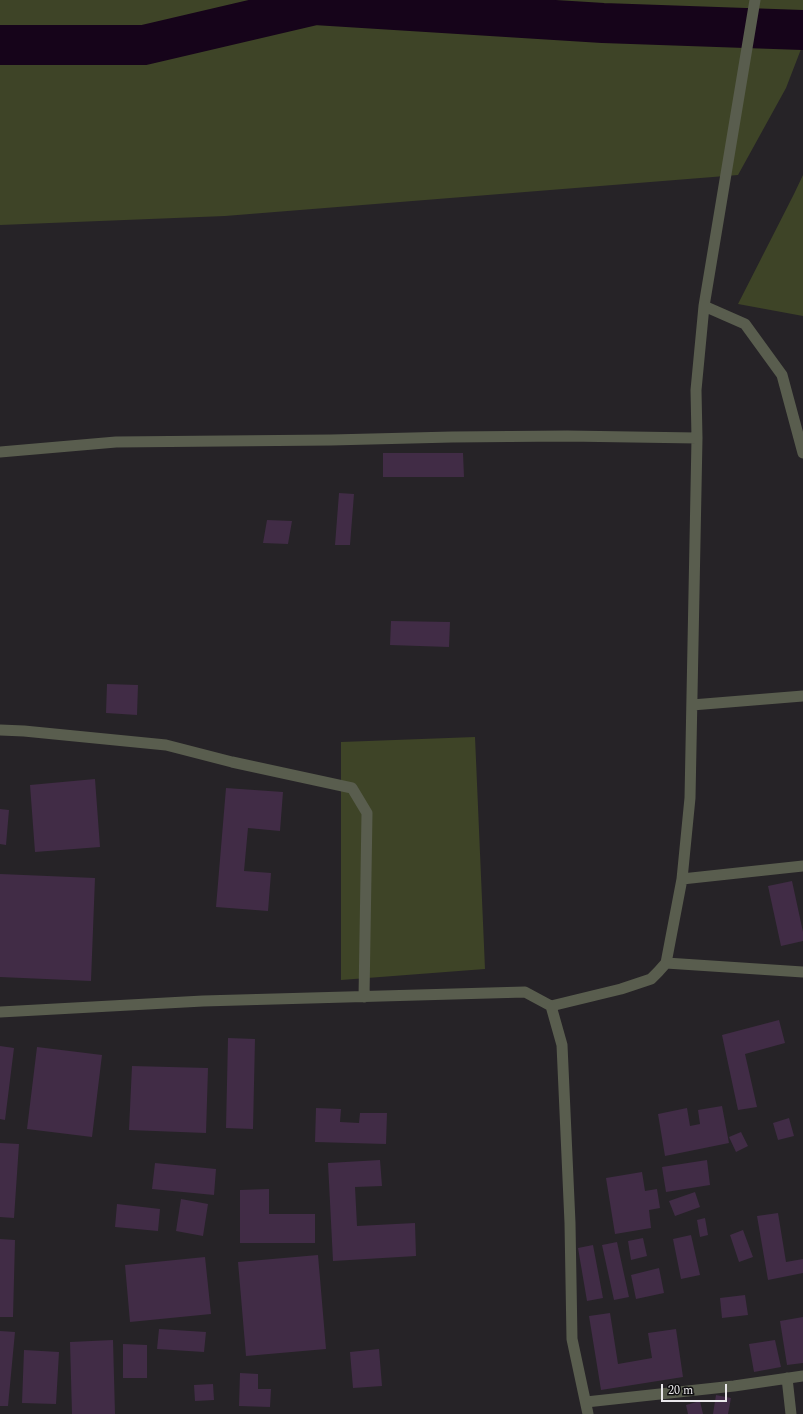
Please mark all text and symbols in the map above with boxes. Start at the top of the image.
scale bar [663,1376,729,1402]
text: 20 m [668,1381,693,1400]

